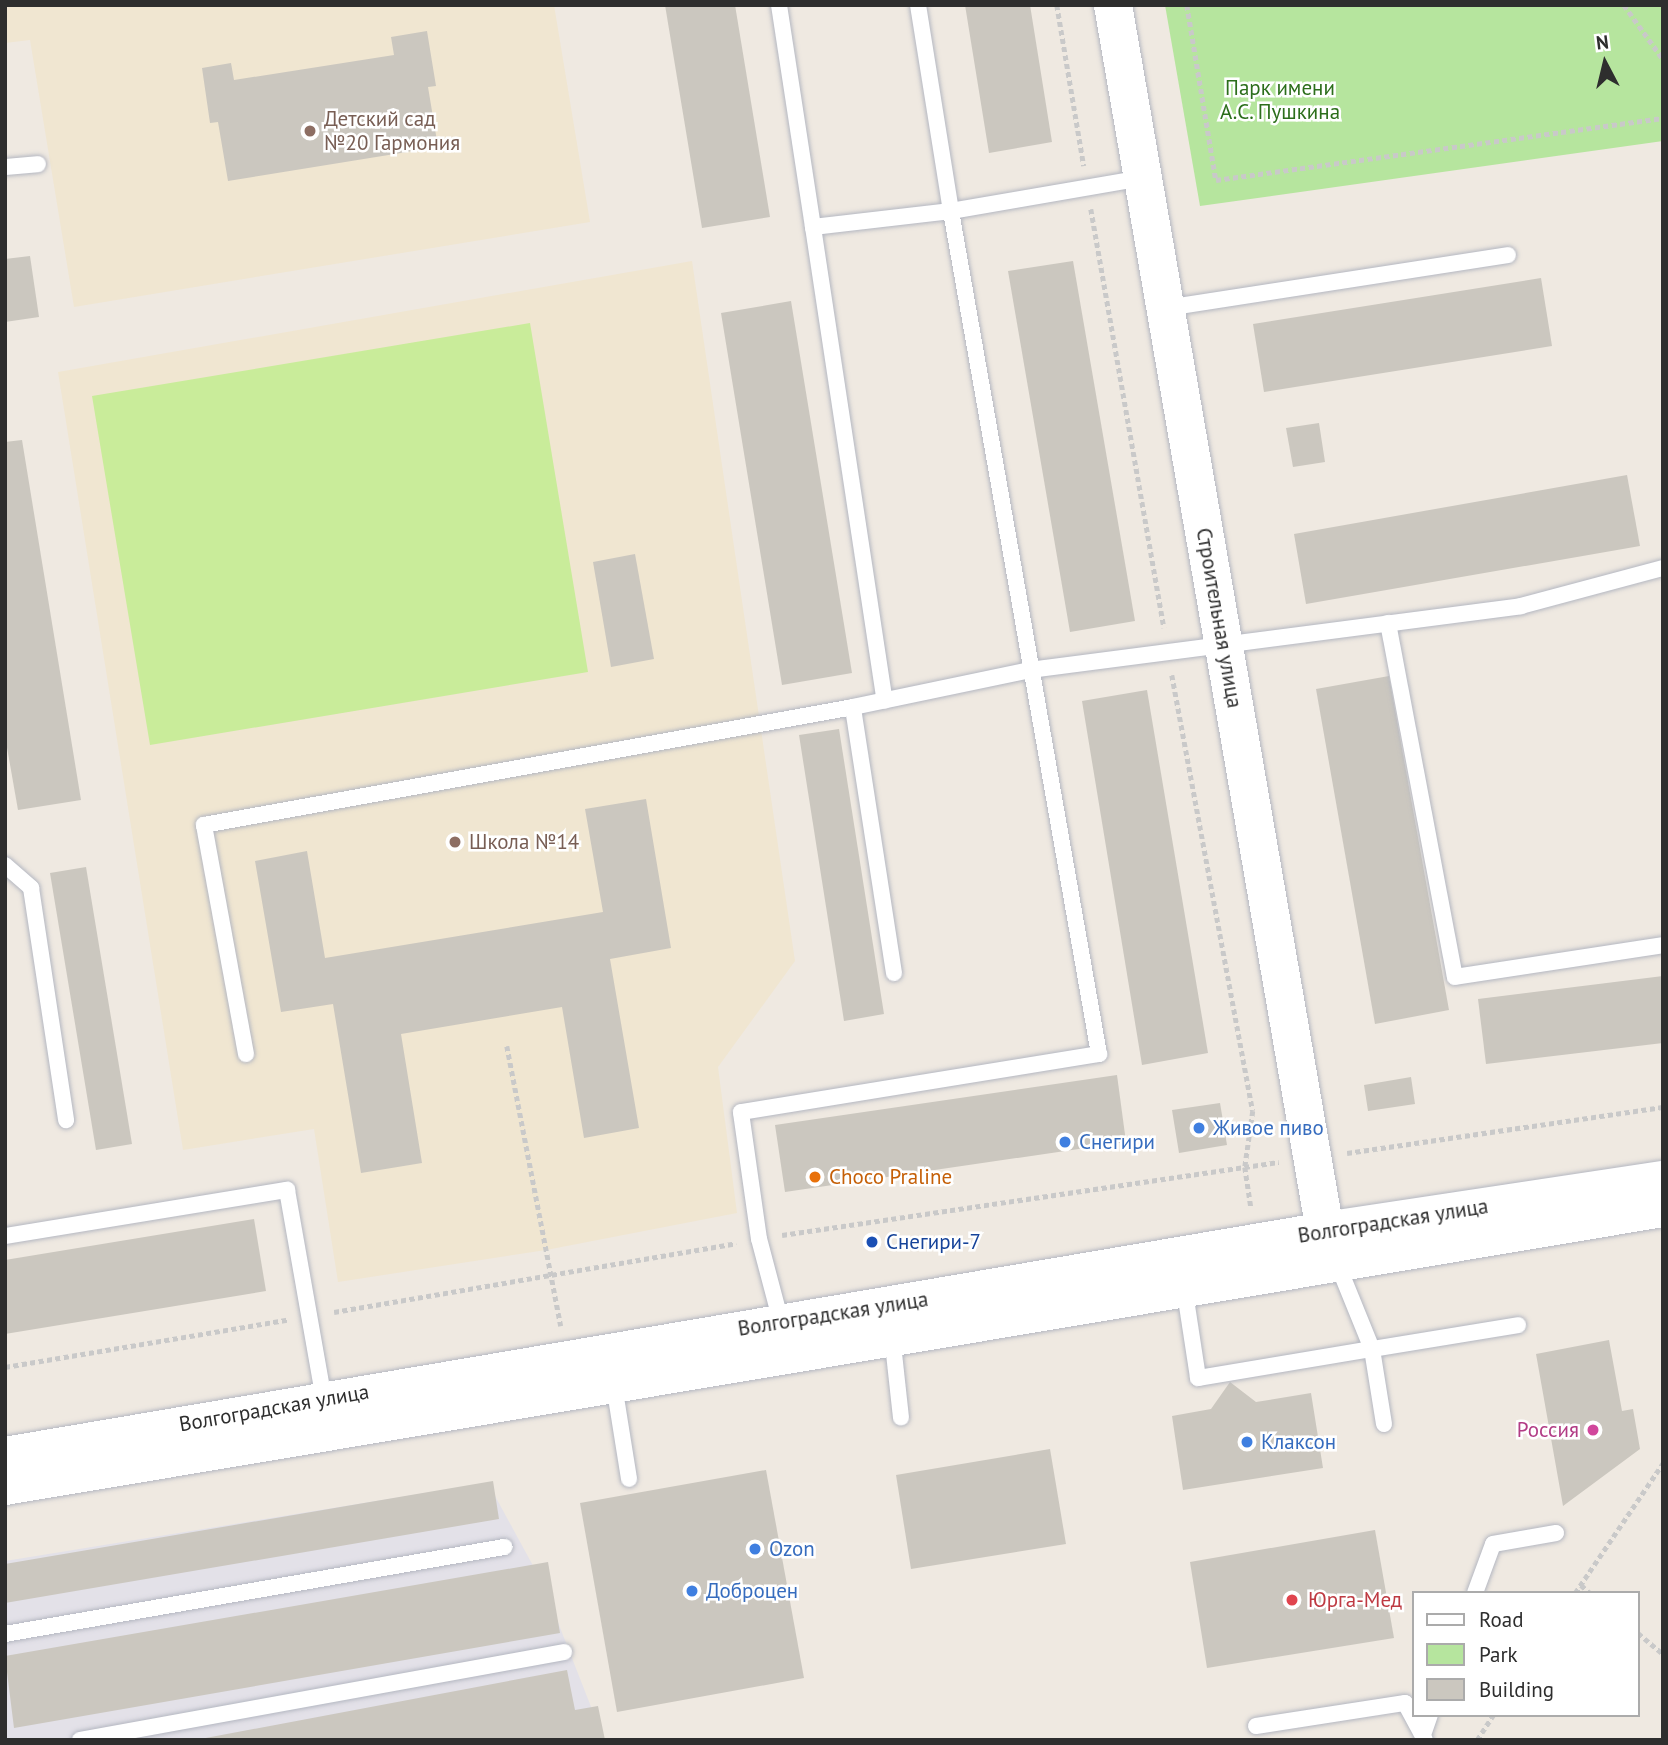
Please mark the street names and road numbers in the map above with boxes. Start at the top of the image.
street label: Строительная улица [1191,526,1247,710]
street label: Волгоградская улица [1296,1194,1490,1248]
street label: Волгоградская улица [736,1287,930,1341]
street label: Волгоградская улица [177,1379,371,1437]

